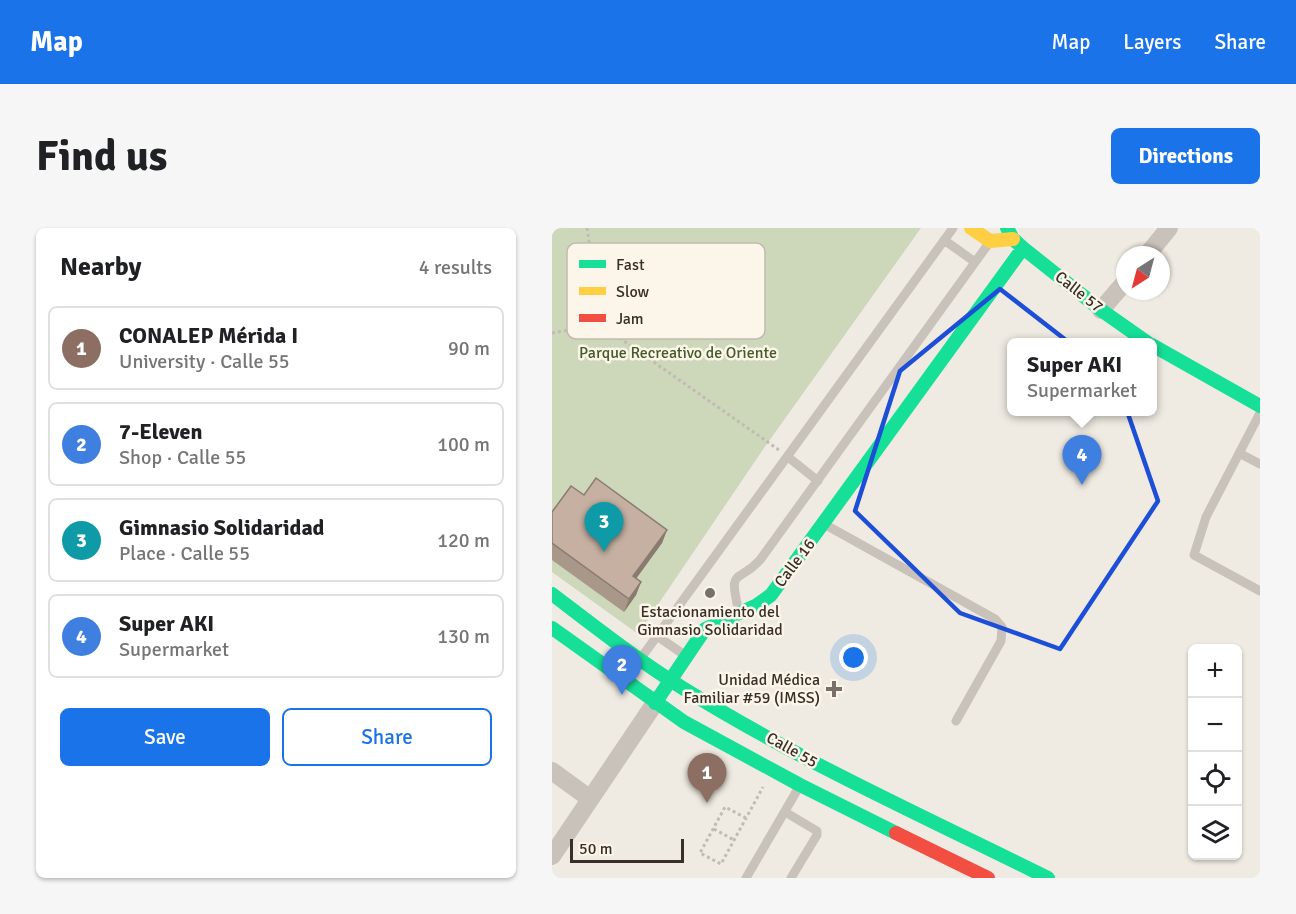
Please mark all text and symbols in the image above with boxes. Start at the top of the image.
text: Map [30,25,83,59]
text: Map [1052,29,1090,55]
text: Layers [1123,29,1181,55]
text: Share [1214,29,1266,55]
button: Directions [1111,128,1260,184]
text: Find us [36,131,167,182]
legend [567,243,765,339]
north arrow [1116,246,1170,300]
text: Nearby [60,251,141,283]
text: 4 results [419,255,492,280]
text: Fast [616,255,645,275]
street label: Calle 57 [1051,267,1107,317]
text: Slow [616,282,650,302]
text: Jam [616,309,644,329]
text: CONALEP Mérida I [119,322,298,349]
text: 1 [76,336,87,361]
text: 90 m [448,336,490,361]
popup [1007,338,1157,416]
park label: Parque Recreativo de Oriente [579,343,777,363]
text: University · Calle 55 [119,349,290,374]
text: Super AKI [1027,351,1122,378]
text: Supermarket [1027,378,1137,403]
text: 7-Eleven [119,418,202,445]
text: 2 [76,432,87,457]
text: 100 m [437,432,490,457]
pin: 4 [1062,436,1102,485]
text: Shop · Calle 55 [119,445,246,470]
pin: 3 [584,502,624,552]
text: Gimnasio Solidaridad [119,514,324,541]
text: 3 [76,528,87,553]
text: 120 m [437,528,490,553]
street label: Calle 16 [770,535,820,591]
text: Place · Calle 55 [119,541,250,566]
marker: Estacionamiento del Gimnasio Solidaridad [703,586,717,600]
place label: Estacionamiento del Gimnasio Solidaridad [637,602,783,640]
text: Super AKI [119,610,214,637]
text: 4 [76,624,87,649]
text: 130 m [437,624,490,649]
text: Supermarket [119,637,229,662]
your location [839,643,868,672]
map controls [1188,644,1242,860]
button: + [1188,644,1242,698]
pin: 2 [602,646,642,695]
place label: Unidad Médica Familiar #59 (IMSS) [683,670,820,708]
marker: Unidad Médica Familiar #59 (IMSS) [825,680,843,698]
button: − [1188,698,1242,752]
button: Save [60,708,270,766]
button: Share [282,708,492,766]
street label: Calle 55 [763,728,821,772]
button: locate [1188,752,1242,806]
pin: 1 [688,754,726,803]
button: layers [1188,806,1242,860]
scale bar [570,836,684,864]
text: 50 m [579,839,613,859]

